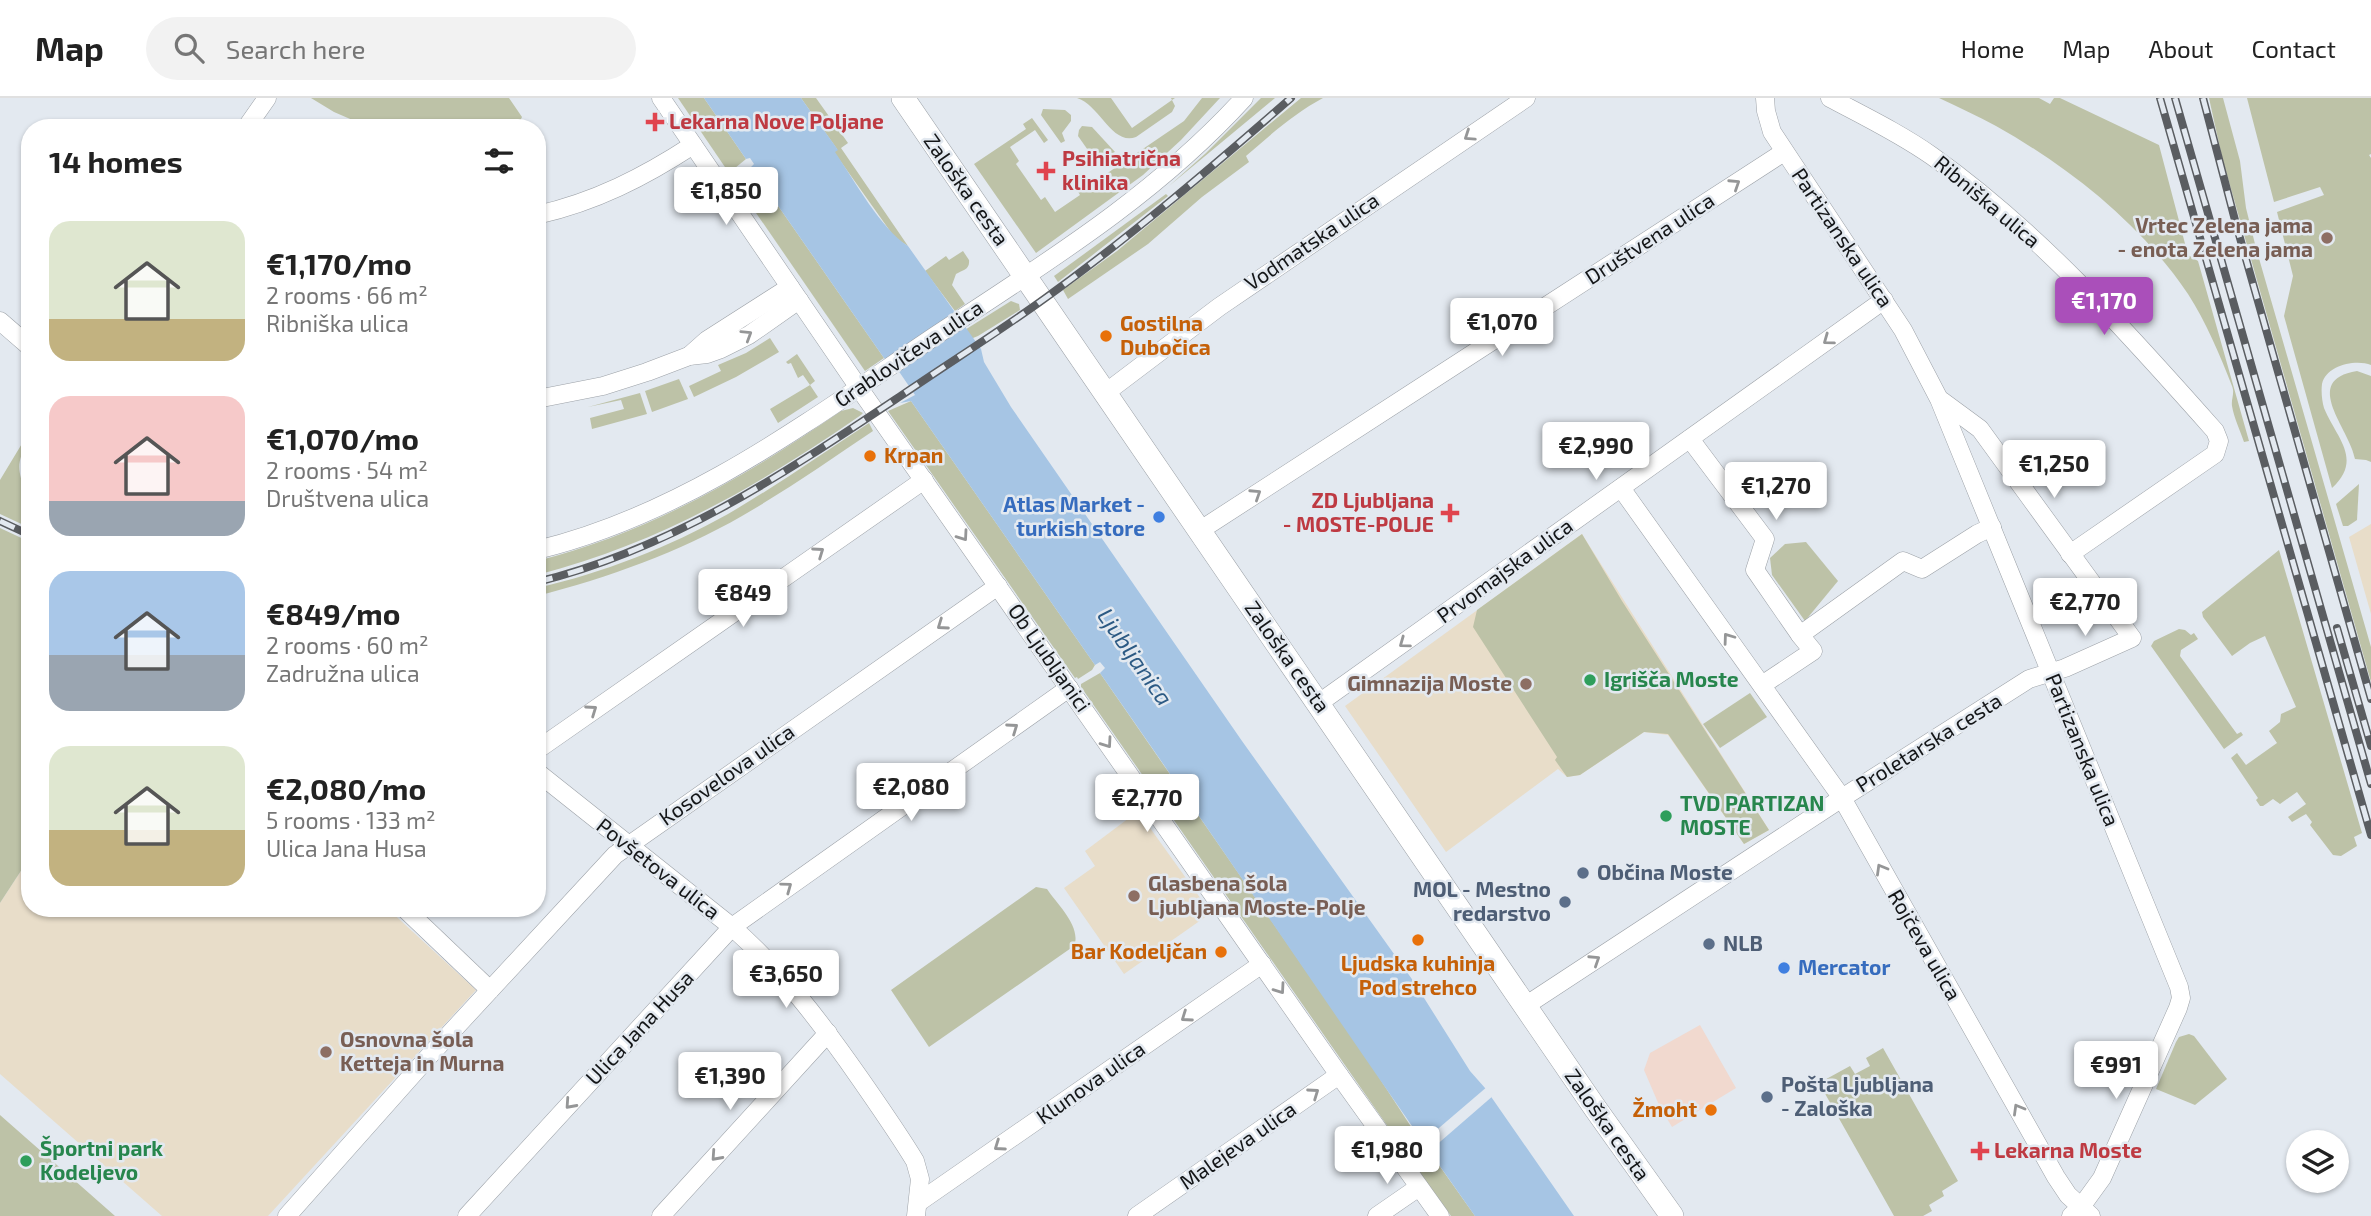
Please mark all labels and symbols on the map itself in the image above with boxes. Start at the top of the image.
place label: Lekarna Nove Poljane [669,108,884,133]
marker: Lekarna Nove Poljane [647,114,663,130]
street label: Zaloška cesta [919,128,1015,250]
one-way arrow [1464,128,1477,140]
place label: Psihiatrična klinika [1062,145,1181,194]
street label: Ribniška ulica [1930,149,2046,252]
marker: Psihiatrična klinika [1036,161,1056,181]
street label: Partizanska ulica [1787,163,1899,312]
pin: €1,850 [669,167,783,227]
one-way arrow [1727,180,1740,193]
street label: Vodmatska ulica [1239,187,1383,295]
street label: Društvena ulica [1580,187,1718,289]
place label: Vrtec Zelena jama - enota Zelena jama [2118,212,2313,261]
marker: Vrtec Zelena jama - enota Zelena jama [2319,230,2335,246]
pin: €1,170 [2047,278,2161,337]
street label: Grablovičeva ulica [829,294,987,412]
pin: €1,070 [1445,299,1559,358]
place label: Gostilna Dubočica [1120,310,1211,359]
marker: Gostilna Dubočica [1098,328,1114,344]
one-way arrow [740,330,753,343]
one-way arrow [1823,332,1836,344]
pin: €2,990 [1539,422,1653,482]
pin: €1,250 [1997,440,2111,500]
place label: Krpan [884,442,943,467]
marker: Krpan [862,448,878,464]
pin: €1,270 [1719,462,1833,522]
place label: ZD Ljubljana - MOSTE-POLJE [1283,487,1434,536]
one-way arrow [1248,489,1261,502]
place label: Atlas Market - turkish store [1003,491,1145,540]
marker: ZD Ljubljana - MOSTE-POLJE [1440,503,1460,523]
marker: Atlas Market - turkish store [1151,509,1167,525]
street label: Prvomajska ulica [1431,512,1577,628]
one-way arrow [955,528,968,541]
one-way arrow [812,547,825,560]
pin: €849 [702,570,784,629]
pin: €2,770 [2028,578,2142,638]
street label: Zaloška cesta [1240,595,1336,717]
street label: Ob Ljubljanici [1003,598,1097,717]
water label: Ljubljanica [1092,602,1179,710]
one-way arrow [937,617,950,629]
one-way arrow [1724,634,1737,646]
one-way arrow [1399,635,1412,647]
place label: Igrišča Moste [1604,666,1739,691]
street label: Partizanska ulica [2041,669,2125,830]
place label: Gimnazija Moste [1347,670,1512,695]
marker: Igrišča Moste [1582,672,1598,688]
marker: Gimnazija Moste [1518,676,1534,692]
street label: Proletarska cesta [1851,687,2006,797]
one-way arrow [584,706,597,718]
street label: Kosovelova ulica [654,718,799,830]
one-way arrow [1005,724,1018,736]
one-way arrow [1099,735,1111,748]
pin: €2,080 [854,764,968,823]
pin: €2,770 [1090,774,1204,834]
place label: TVD PARTIZAN MOSTE [1680,790,1824,839]
marker: TVD PARTIZAN MOSTE [1658,808,1674,824]
street label: Povšetova ulica [592,812,725,924]
place label: Občina Moste [1597,859,1733,884]
one-way arrow [1876,863,1889,876]
marker: Občina Moste [1575,865,1591,881]
place label: Glasbena šola Ljubljana Moste-Polje [1148,870,1366,919]
place label: MOL - Mestno redarstvo [1413,876,1551,925]
one-way arrow [779,882,792,895]
street label: Rojčeva ulica [1883,884,1967,1005]
marker: Glasbena šola Ljubljana Moste-Polje [1126,888,1142,904]
marker: MOL - Mestno redarstvo [1557,894,1573,910]
place label: NLB [1723,930,1763,955]
marker: Ljudska kuhinja Pod strehco [1410,932,1426,948]
marker: NLB [1701,936,1717,952]
place label: Bar Kodeljčan [1071,938,1207,963]
marker: Bar Kodeljčan [1213,944,1229,960]
pin: €3,650 [729,950,843,1010]
place label: Ljudska kuhinja Pod strehco [1341,950,1495,999]
place label: Mercator [1798,954,1891,979]
one-way arrow [1588,955,1601,968]
marker: Mercator [1776,960,1792,976]
street label: Ulica Jana Husa [580,965,698,1089]
one-way arrow [1271,981,1284,994]
one-way arrow [1181,1009,1194,1021]
place label: Osnovna šola Ketteja in Murna [340,1026,504,1075]
street label: Klunova ulica [1031,1035,1149,1128]
pin: €991 [2075,1042,2157,1101]
marker: Osnovna šola Ketteja in Murna [318,1044,334,1060]
pin: €1,390 [673,1052,787,1112]
street label: Zaloška cesta [1560,1063,1656,1185]
place label: Pošta Ljubljana - Zaloška [1781,1071,1934,1120]
one-way arrow [1306,1089,1319,1101]
marker: Pošta Ljubljana - Zaloška [1759,1089,1775,1105]
street label: Malejeva ulica [1174,1095,1301,1195]
one-way arrow [565,1096,578,1109]
place label: Žmoht [1633,1096,1697,1121]
marker: Žmoht [1703,1102,1719,1118]
one-way arrow [2013,1104,2026,1116]
pin: €1,980 [1330,1126,1444,1186]
place label: Športni park Kodeljevo [40,1135,163,1184]
place label: Lekarna Moste [1994,1137,2142,1162]
one-way arrow [994,1138,1007,1150]
marker: Lekarna Moste [1972,1143,1988,1159]
one-way arrow [712,1148,724,1161]
marker: Športni park Kodeljevo [18,1153,34,1169]

